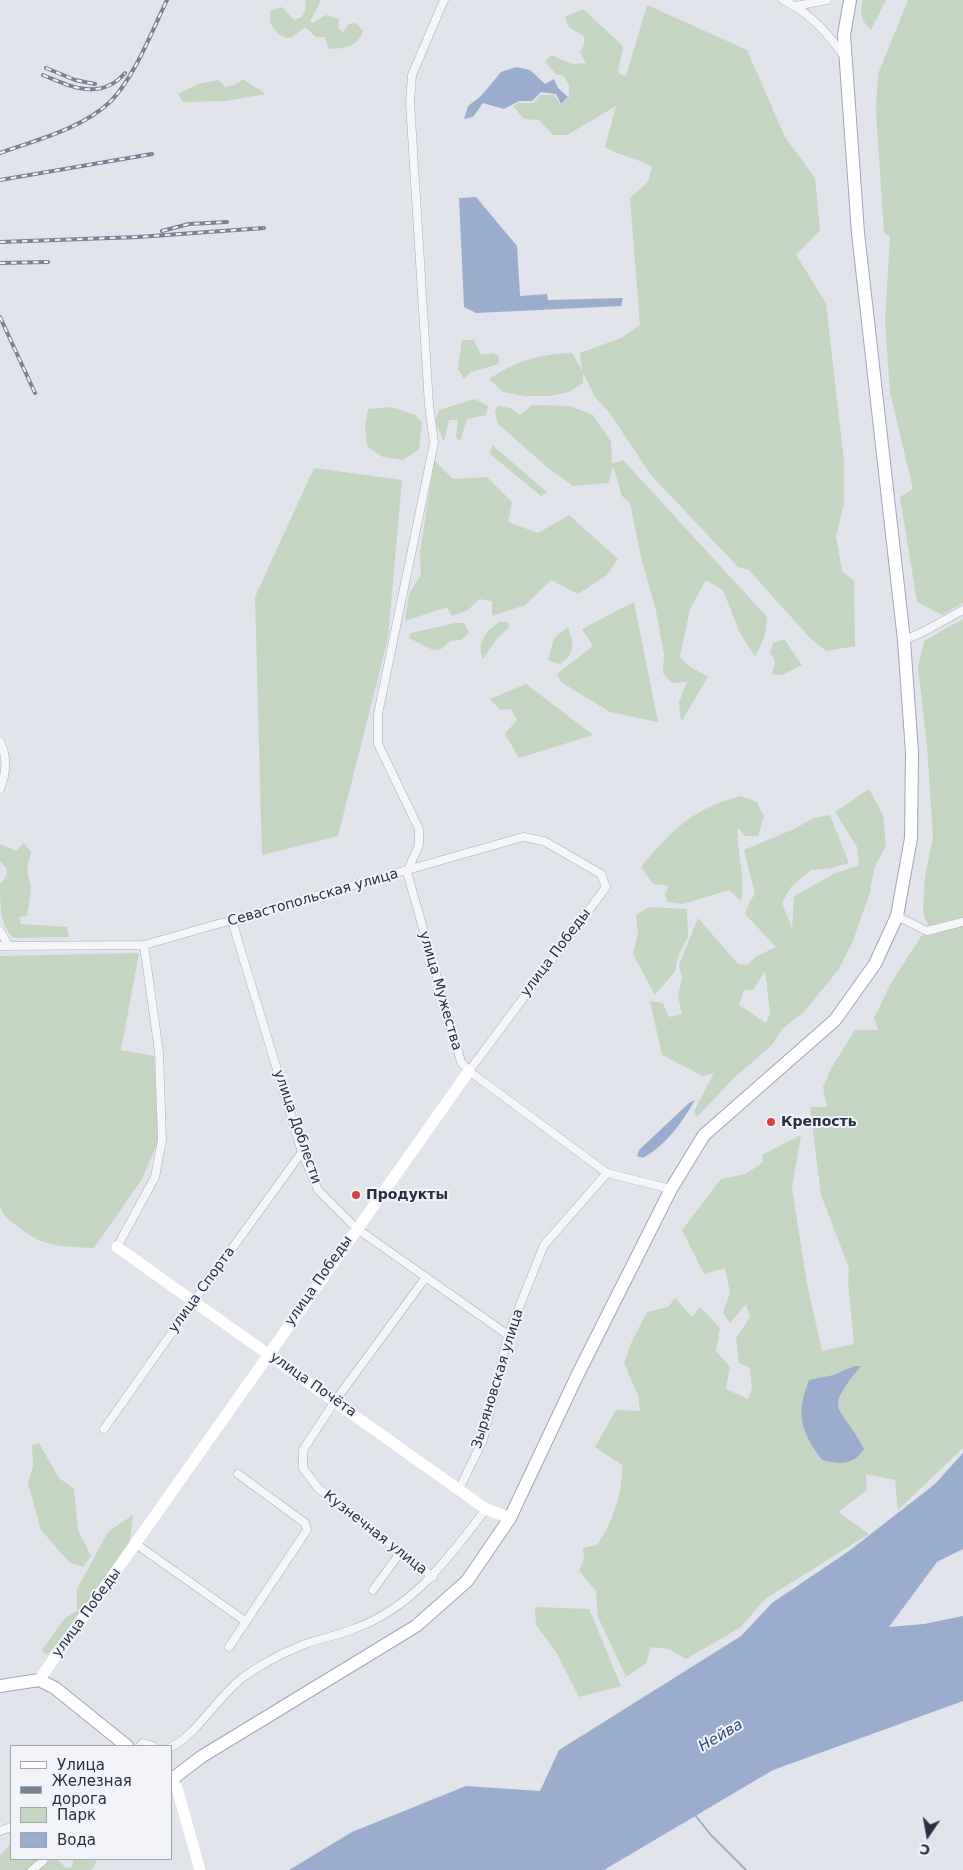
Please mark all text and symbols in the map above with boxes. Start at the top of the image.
street label: Севастопольская улица [226,866,400,930]
street label: улица Победы [517,906,595,1000]
street label: улица Мужества [415,929,465,1053]
street label: улица Доблести [270,1068,324,1186]
place label: Крепость [781,1114,857,1130]
marker: Крепость [765,1116,777,1128]
place label: Продукты [366,1187,448,1203]
marker: Продукты [350,1189,362,1201]
street label: улица Победы [282,1233,356,1329]
street label: улица Спорта [165,1244,239,1336]
street label: Зыряновская улица [469,1307,527,1451]
street label: улица Почёта [267,1349,359,1421]
street label: Кузнечная улица [320,1487,430,1579]
street label: улица Победы [49,1565,125,1661]
water label: Нейва [696,1716,746,1756]
legend [10,1745,172,1860]
text: Улица [57,1756,105,1774]
text: Железная дорога [52,1772,132,1808]
text: Парк [57,1806,96,1824]
north arrow [903,1810,953,1860]
text: Вода [57,1831,96,1849]
text: С [918,1841,932,1859]

